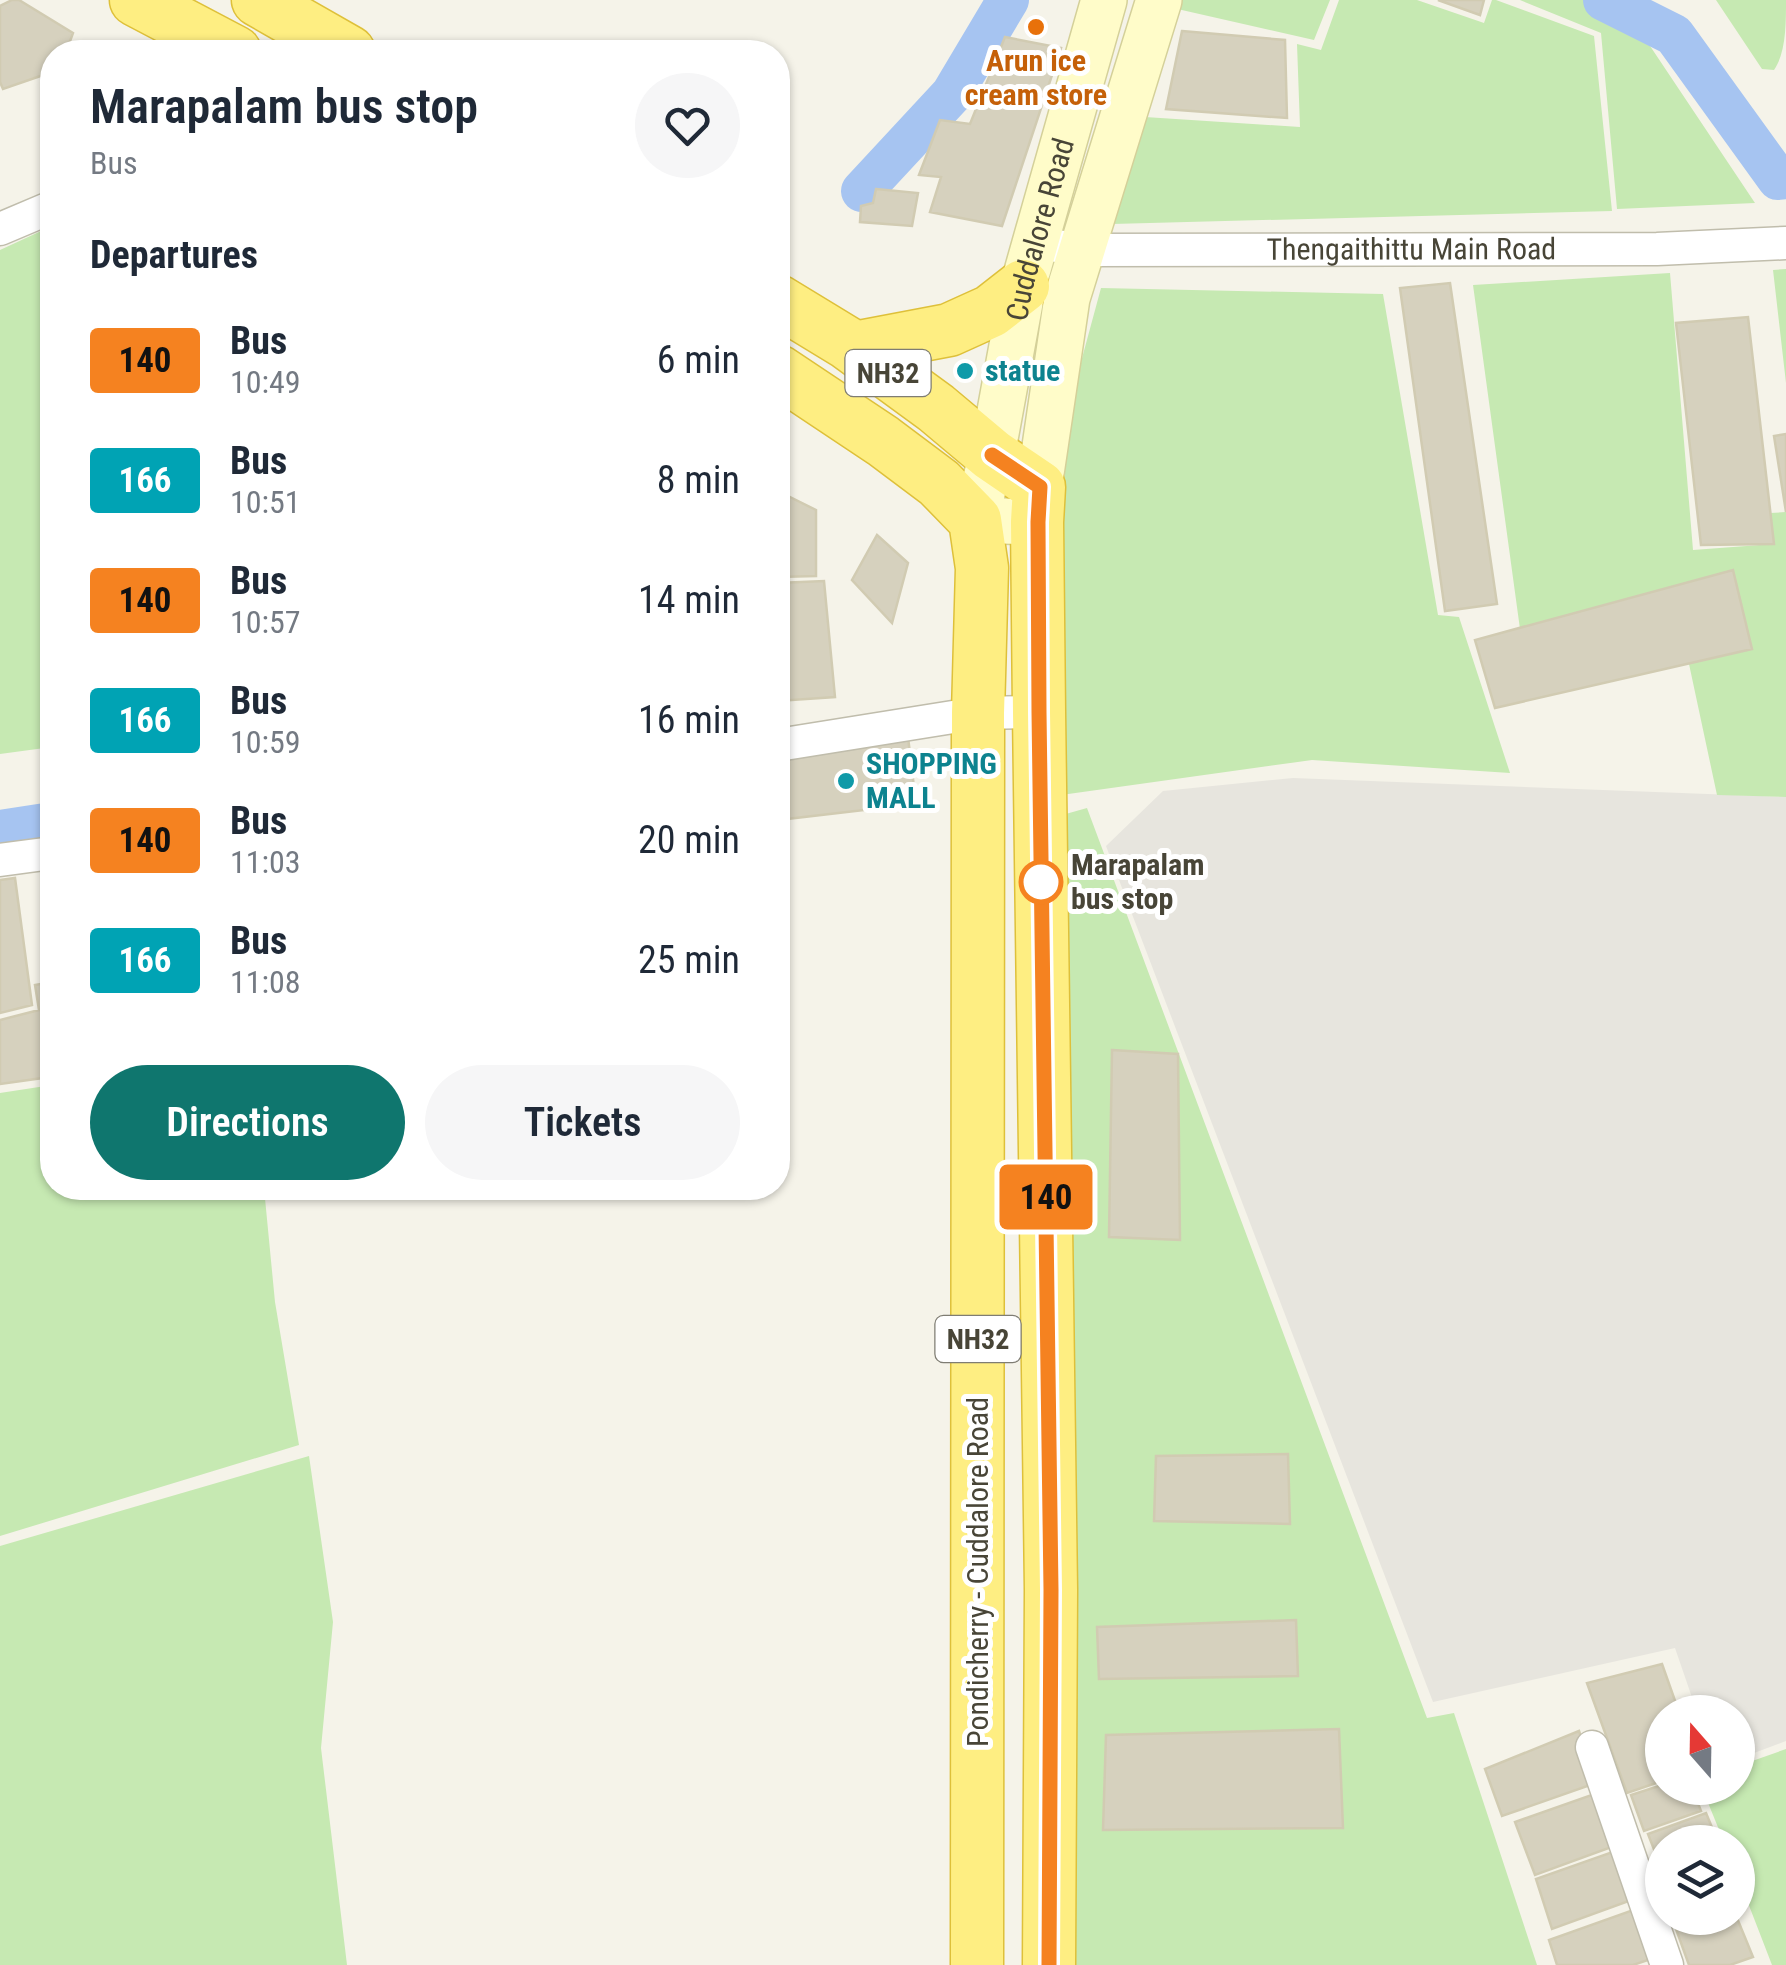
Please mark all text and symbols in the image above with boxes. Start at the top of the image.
marker: Arun ice cream store [1025,16,1047,38]
place label: Arun ice cream store [965,43,1107,112]
button: heart [635,73,740,178]
text: Marapalam bus stop [90,78,478,135]
street label: Cuddalore Road [999,134,1081,323]
text: Bus [90,144,138,182]
street label: Thengaithittu Main Road [1266,231,1556,267]
text: Departures [90,233,258,277]
text: Bus [230,319,287,363]
text: 6 min [657,338,740,382]
text: 140 [118,340,172,381]
road number: NH32 [846,350,930,396]
place label: statue [985,353,1060,388]
marker: statue [954,360,976,382]
text: 10:49 [230,363,301,401]
text: Bus [230,439,287,483]
text: 8 min [657,458,740,502]
text: 166 [118,460,172,501]
text: 10:51 [230,483,301,521]
text: Bus [230,559,287,603]
text: 14 min [638,578,740,622]
text: 140 [118,580,172,621]
text: 10:57 [230,603,301,641]
text: Bus [230,679,287,723]
text: 16 min [638,698,740,742]
text: 166 [118,700,172,741]
text: 10:59 [230,723,301,761]
place label: SHOPPING MALL [866,746,997,815]
marker: SHOPPING MALL [835,770,857,792]
text: Bus [230,799,287,843]
text: 20 min [638,818,740,862]
text: 140 [118,820,172,861]
text: 11:03 [230,843,301,881]
place label: Marapalam bus stop [1071,847,1204,916]
marker: Marapalam bus stop [1020,861,1062,903]
text: Bus [230,919,287,963]
text: 25 min [638,938,740,982]
text: 166 [118,940,172,981]
text: 11:08 [230,963,301,1001]
button: Directions [90,1065,405,1180]
button: Tickets [425,1065,740,1180]
line badge: 140 [988,1164,1104,1230]
text: 140 [1019,1177,1073,1218]
road number: NH32 [936,1316,1020,1362]
street label: Pondicherry - Cuddalore Road [960,1397,995,1747]
north arrow [1645,1695,1755,1805]
map controls [1645,1695,1755,1935]
button: layers [1645,1825,1755,1935]

